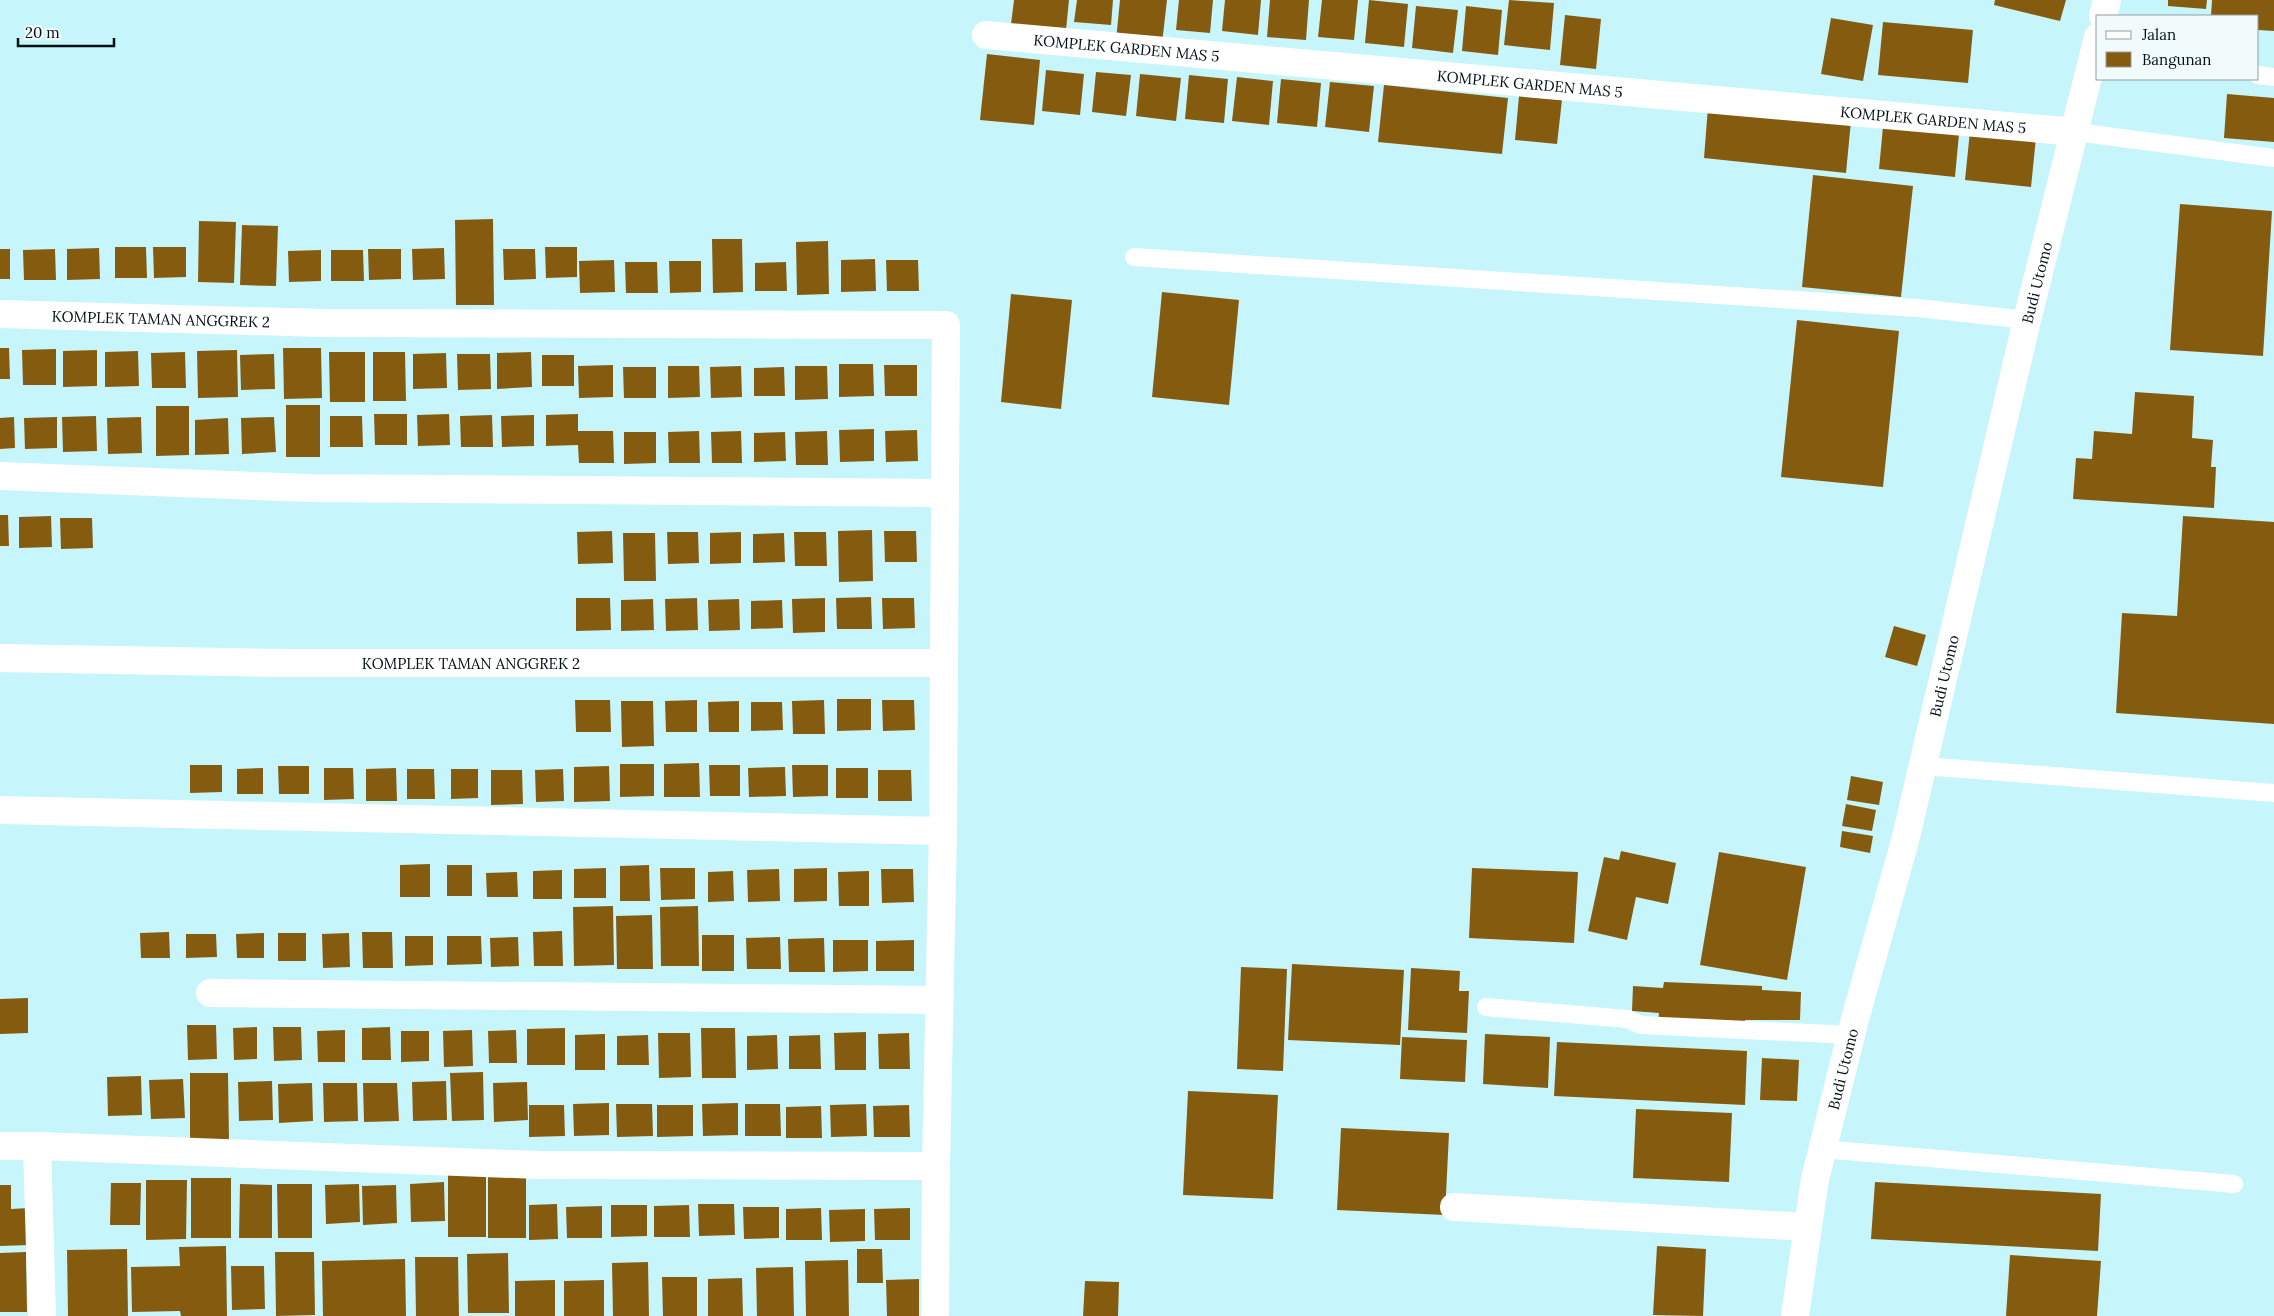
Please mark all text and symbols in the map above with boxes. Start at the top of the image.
scale bar [18,15,114,47]
legend [2096,15,2259,80]
text: 20 m [25,23,60,42]
text: Jalan [2141,25,2176,44]
street label: KOMPLEK GARDEN MAS 5 [1033,30,1220,65]
text: Bangunan [2142,50,2211,69]
street label: KOMPLEK GARDEN MAS 5 [1436,66,1624,101]
street label: KOMPLEK GARDEN MAS 5 [1839,102,2027,137]
street label: Budi Utomo [2017,240,2056,325]
street label: KOMPLEK TAMAN ANGGREK 2 [52,306,270,331]
street label: Budi Utomo [1925,633,1963,718]
street label: KOMPLEK TAMAN ANGGREK 2 [362,654,580,673]
street label: Budi Utomo [1823,1026,1862,1112]

